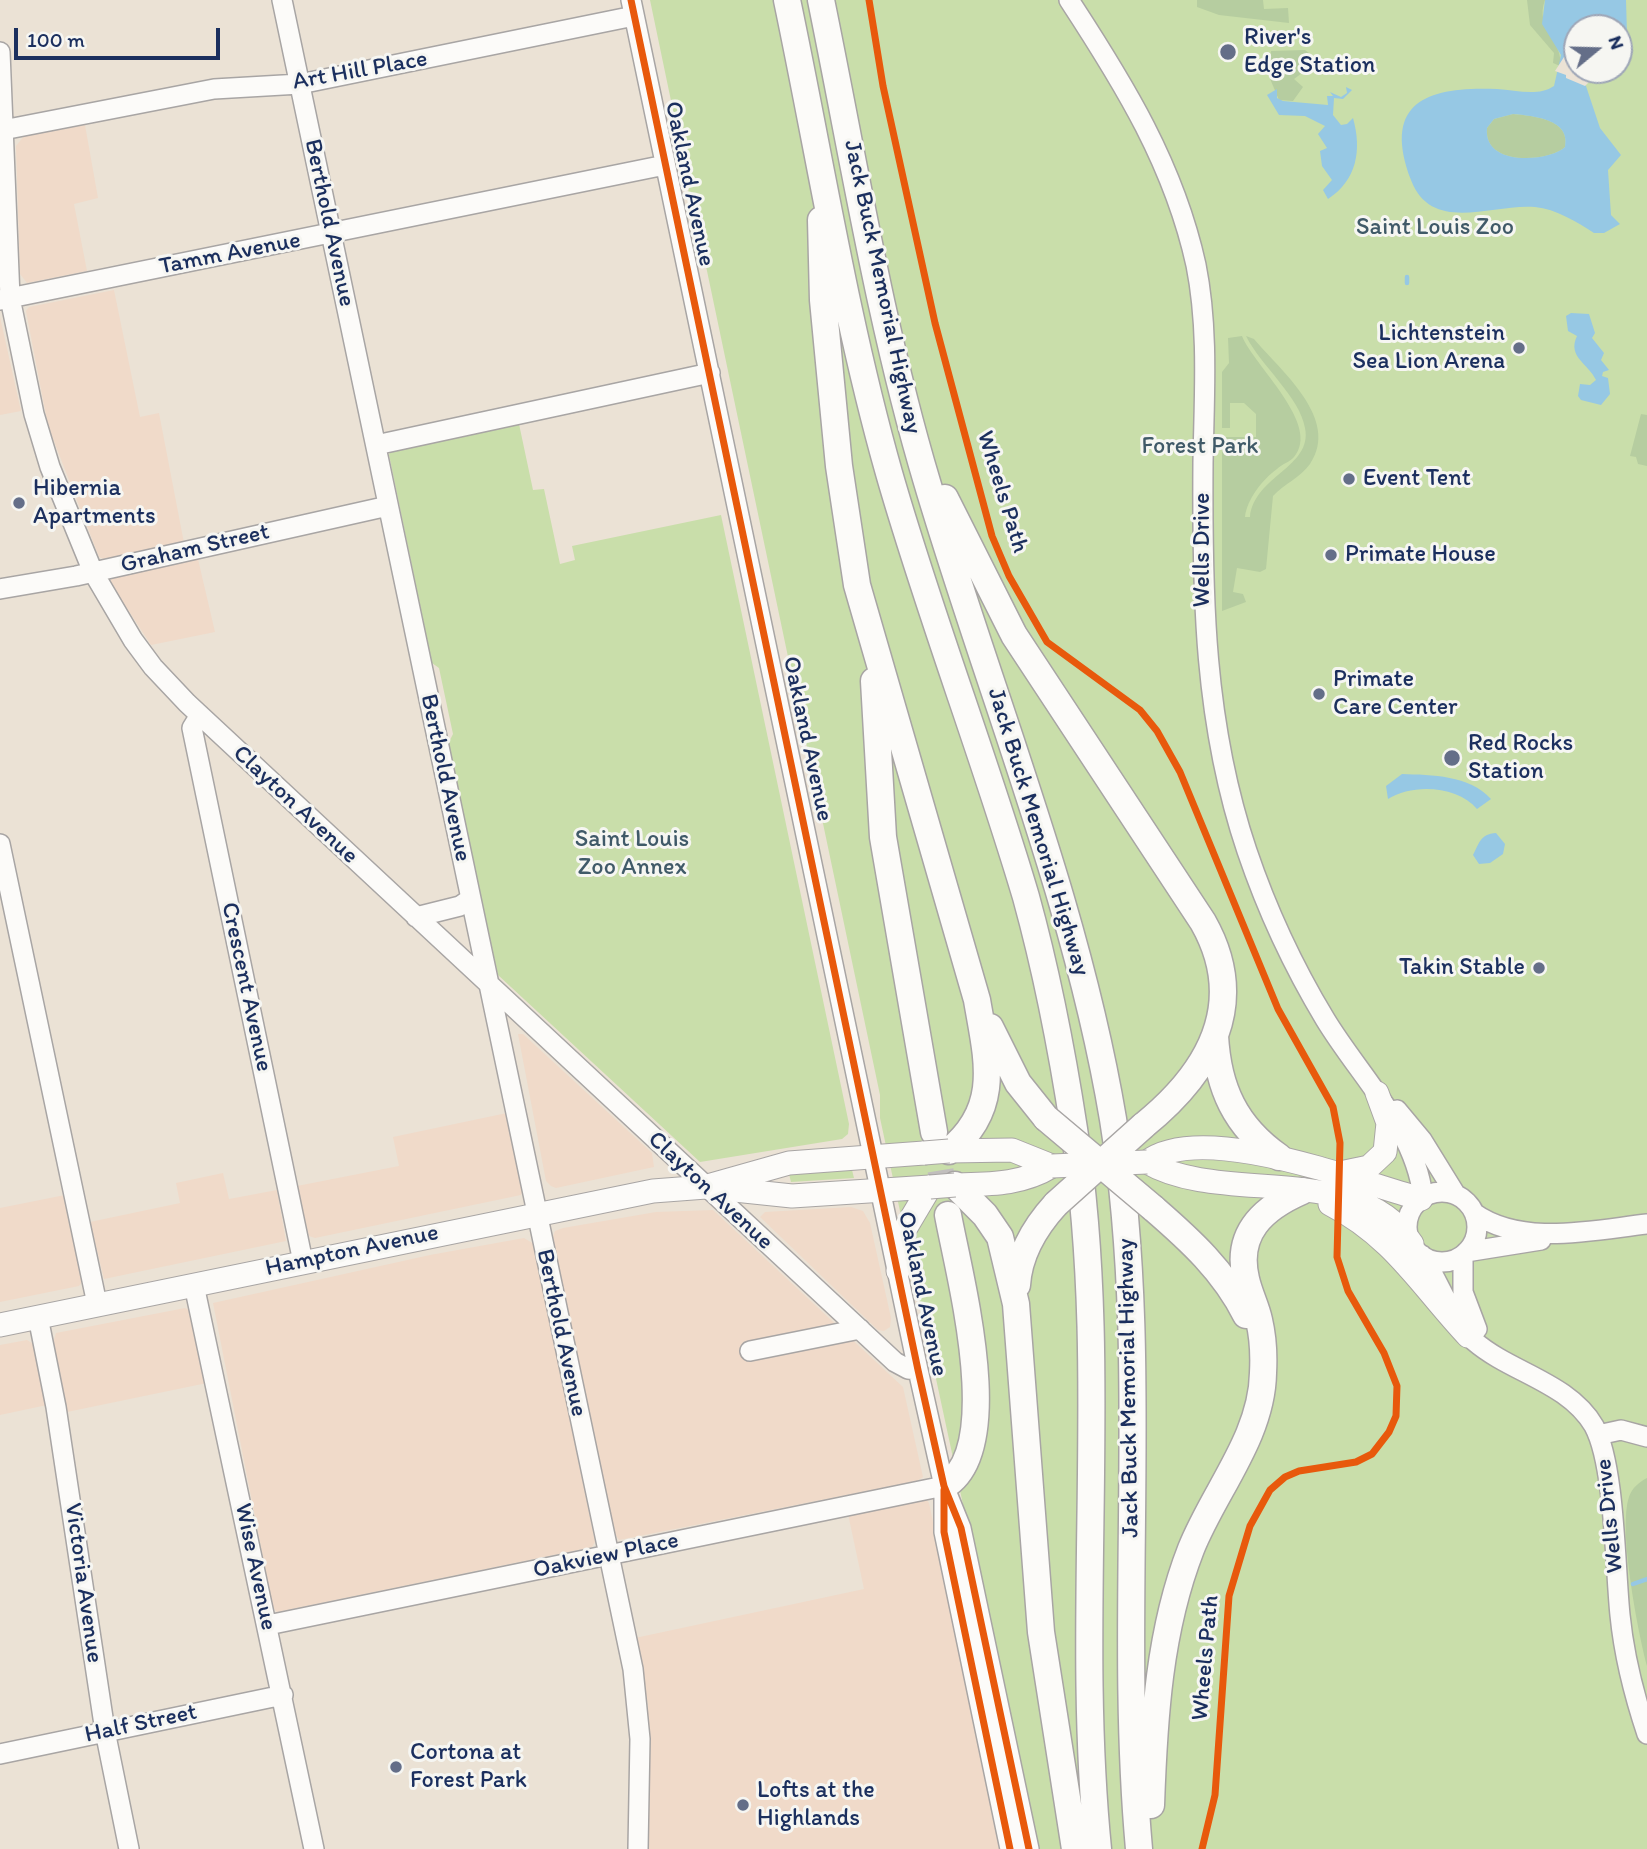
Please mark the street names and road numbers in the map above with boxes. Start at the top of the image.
street label: Art Hill Place [290,45,430,97]
street label: Oakland Avenue [657,99,721,269]
street label: Berthold Avenue [297,137,361,309]
street label: Jack Buck Memorial Highway [837,138,927,436]
street label: Tamm Avenue [157,226,303,282]
street label: Wheels Path [970,428,1034,556]
street label: Wells Drive [1189,492,1217,608]
street label: Graham Street [118,518,272,580]
street label: Oakland Avenue [775,654,839,824]
street label: Jack Buck Memorial Highway [980,685,1096,979]
street label: Berthold Avenue [413,692,477,864]
street label: Clayton Avenue [226,739,364,871]
street label: Crescent Avenue [214,900,278,1074]
street label: Clayton Avenue [641,1125,779,1257]
street label: Oakland Avenue [890,1209,954,1379]
street label: Hampton Avenue [263,1219,441,1283]
street label: Jack Buck Memorial Highway [1112,1238,1146,1538]
street label: Berthold Avenue [529,1247,593,1419]
street label: Wells Drive [1590,1457,1630,1575]
street label: Victoria Avenue [58,1501,108,1665]
street label: Wise Avenue [227,1501,283,1633]
street label: Oakview Place [531,1527,681,1585]
street label: Wheels Path [1186,1594,1226,1722]
street label: Half Street [82,1698,200,1750]

